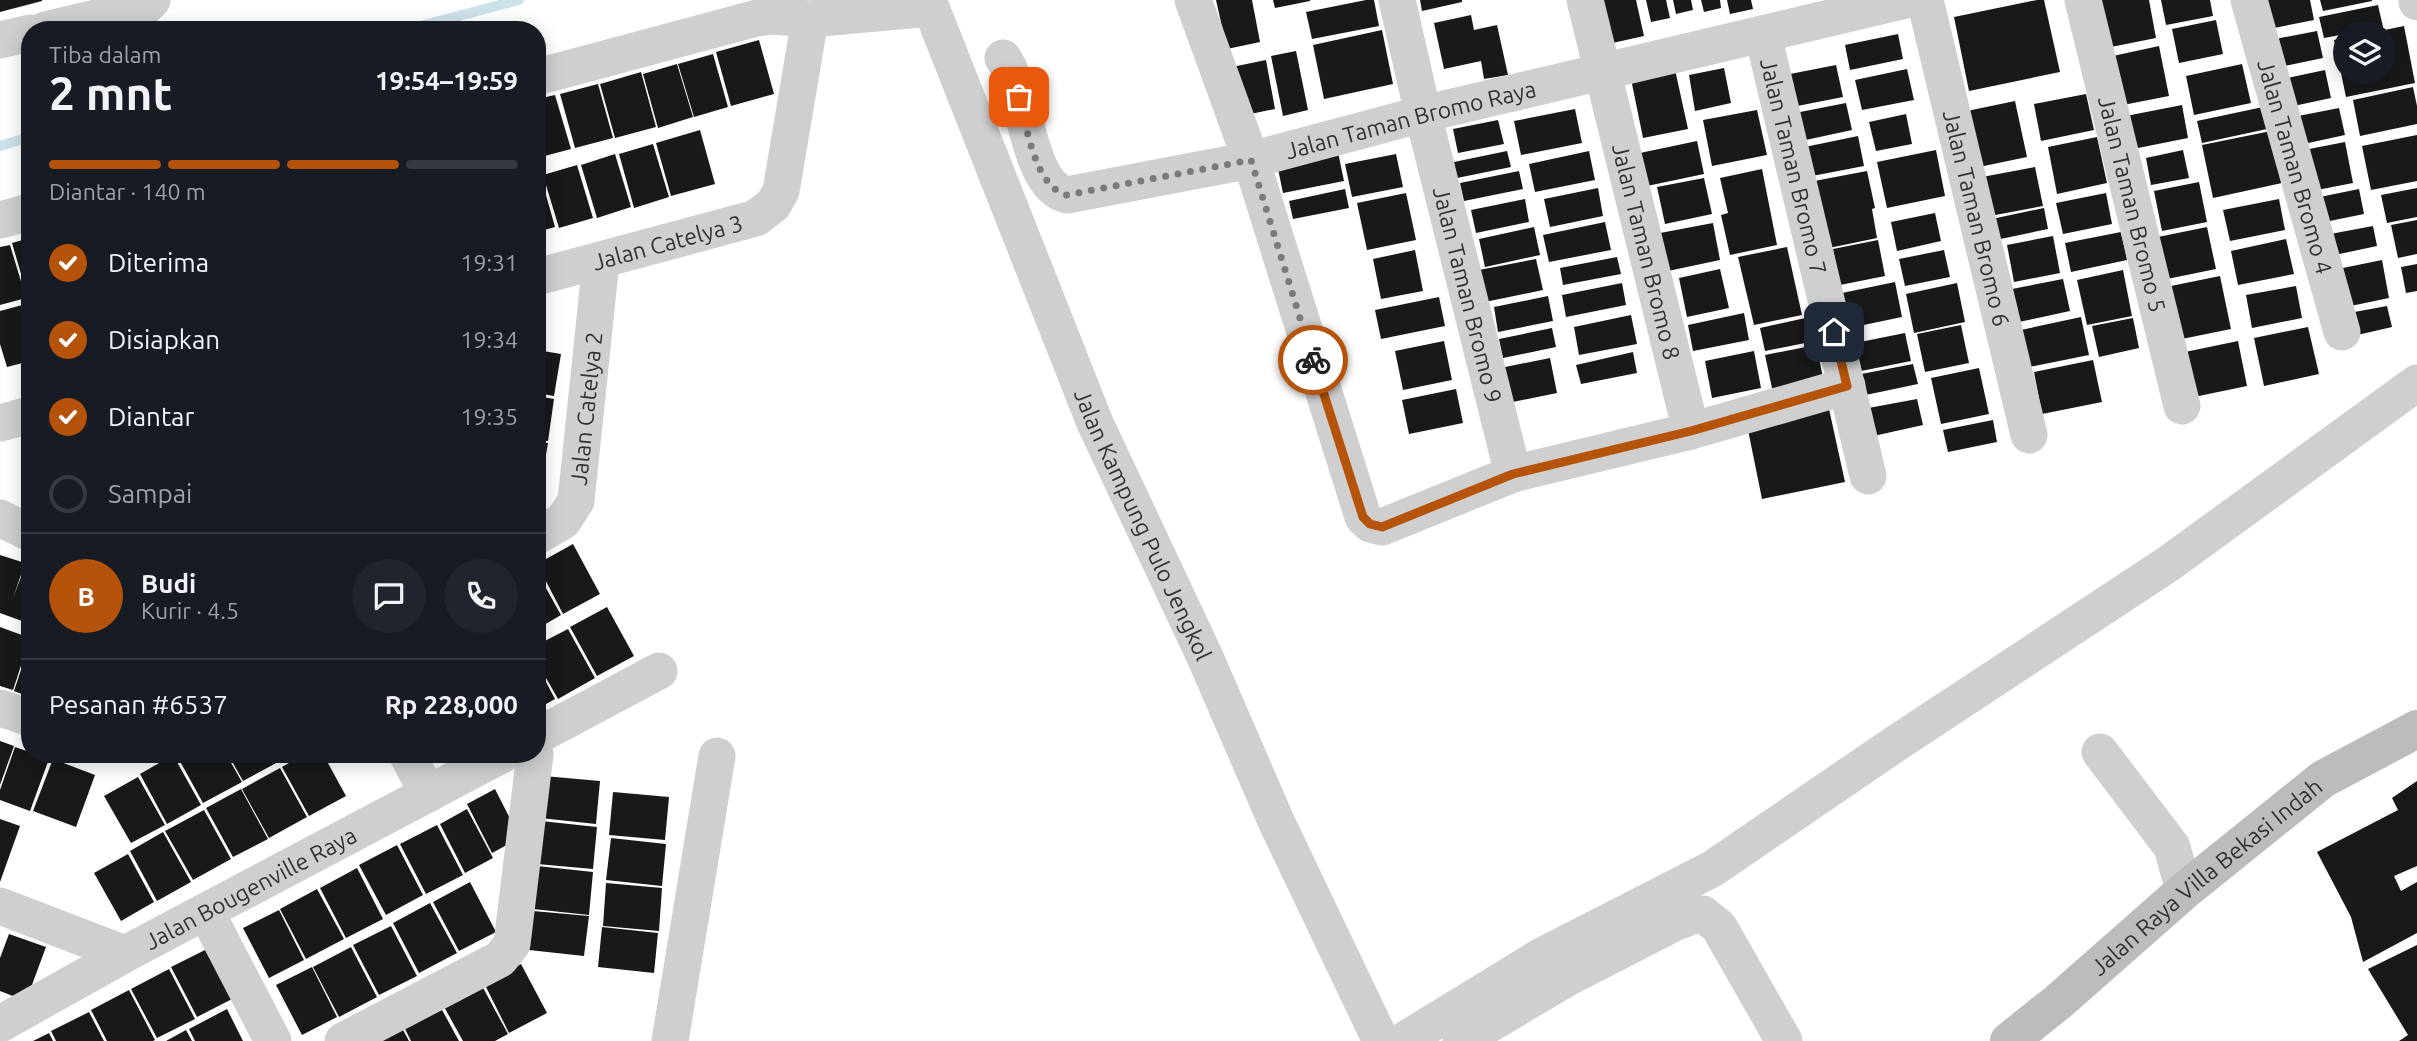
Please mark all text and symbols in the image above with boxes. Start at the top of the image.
map controls [2333,21,2396,84]
button: layers [2333,21,2396,84]
text: Tiba dalam [49,42,161,67]
street label: Jalan Taman Bromo 7 [1756,56,1832,277]
street label: Jalan Taman Bromo 4 [2254,56,2338,277]
text: 19:54–19:59 [375,66,518,95]
text: 2 mnt [49,67,172,119]
pin [989,67,1049,127]
street label: Jalan Taman Bromo Raya [1282,75,1538,163]
icon: bag [1000,78,1038,116]
street label: Jalan Taman Bromo 5 [2094,93,2171,315]
street label: Jalan Taman Bromo 6 [1939,107,2015,329]
street label: Jalan Taman Bromo 8 [1608,141,1685,362]
text: Diantar · 140 m [49,179,206,204]
street label: Jalan Taman Bromo 9 [1429,184,1507,405]
street label: Jalan Catelya 3 [590,210,745,274]
icon: check [49,244,87,282]
text: Diterima [108,248,209,277]
text: 19:31 [460,250,518,275]
pin [1804,302,1864,362]
icon: home [1815,313,1853,351]
icon: check [49,321,87,359]
text: Disiapkan [108,325,220,354]
courier [1278,325,1348,395]
text: 19:34 [460,327,518,352]
street label: Jalan Catelya 2 [565,330,606,486]
icon: bike [1294,341,1332,379]
street label: Jalan Kampung Pulo Jengkol [1070,385,1217,664]
icon: check [49,398,87,436]
text: Diantar [108,402,194,431]
text: 19:35 [460,404,518,429]
text: Sampai [108,479,192,508]
button: chat [352,559,426,633]
button: phone [444,559,518,633]
text: Budi [141,569,196,598]
text: B [77,582,95,611]
text: Kurir · 4.5 [141,598,239,623]
text: Pesanan #6537 [49,690,228,719]
text: Rp 228,000 [385,690,518,719]
street label: Jalan Raya Villa Bekasi Indah [2086,773,2327,980]
street label: Jalan Bougenville Raya [140,822,360,954]

